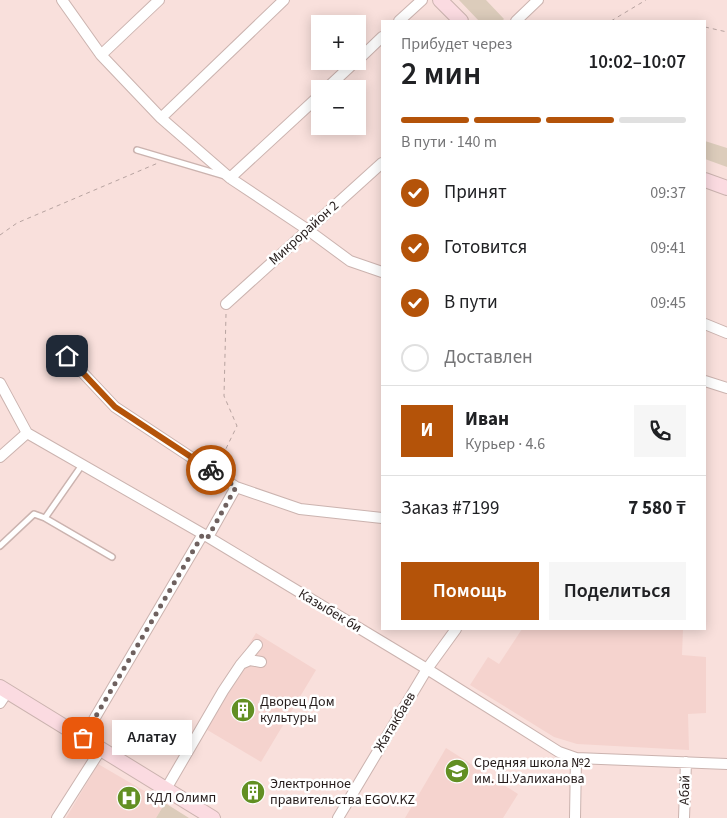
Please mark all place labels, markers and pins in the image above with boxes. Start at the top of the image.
pin [46,335,88,377]
place label: Дворец Дом культуры [260,692,335,728]
building icon: Дворец Дом культуры [230,697,256,723]
pin [62,717,104,759]
callout: Алатау [113,720,193,756]
place label: Средняя школа №2 им. Ш.Уалиханова [474,753,591,789]
school or university icon: Средняя школа №2 им. Ш.Уалиханова [444,758,470,784]
place label: Электронное правительства EGOV.KZ [270,774,415,810]
building icon: Электронное правительства EGOV.KZ [240,779,266,805]
hospital icon: КДЛ Олимп [116,785,142,811]
place label: КДЛ Олимп [146,788,216,808]

